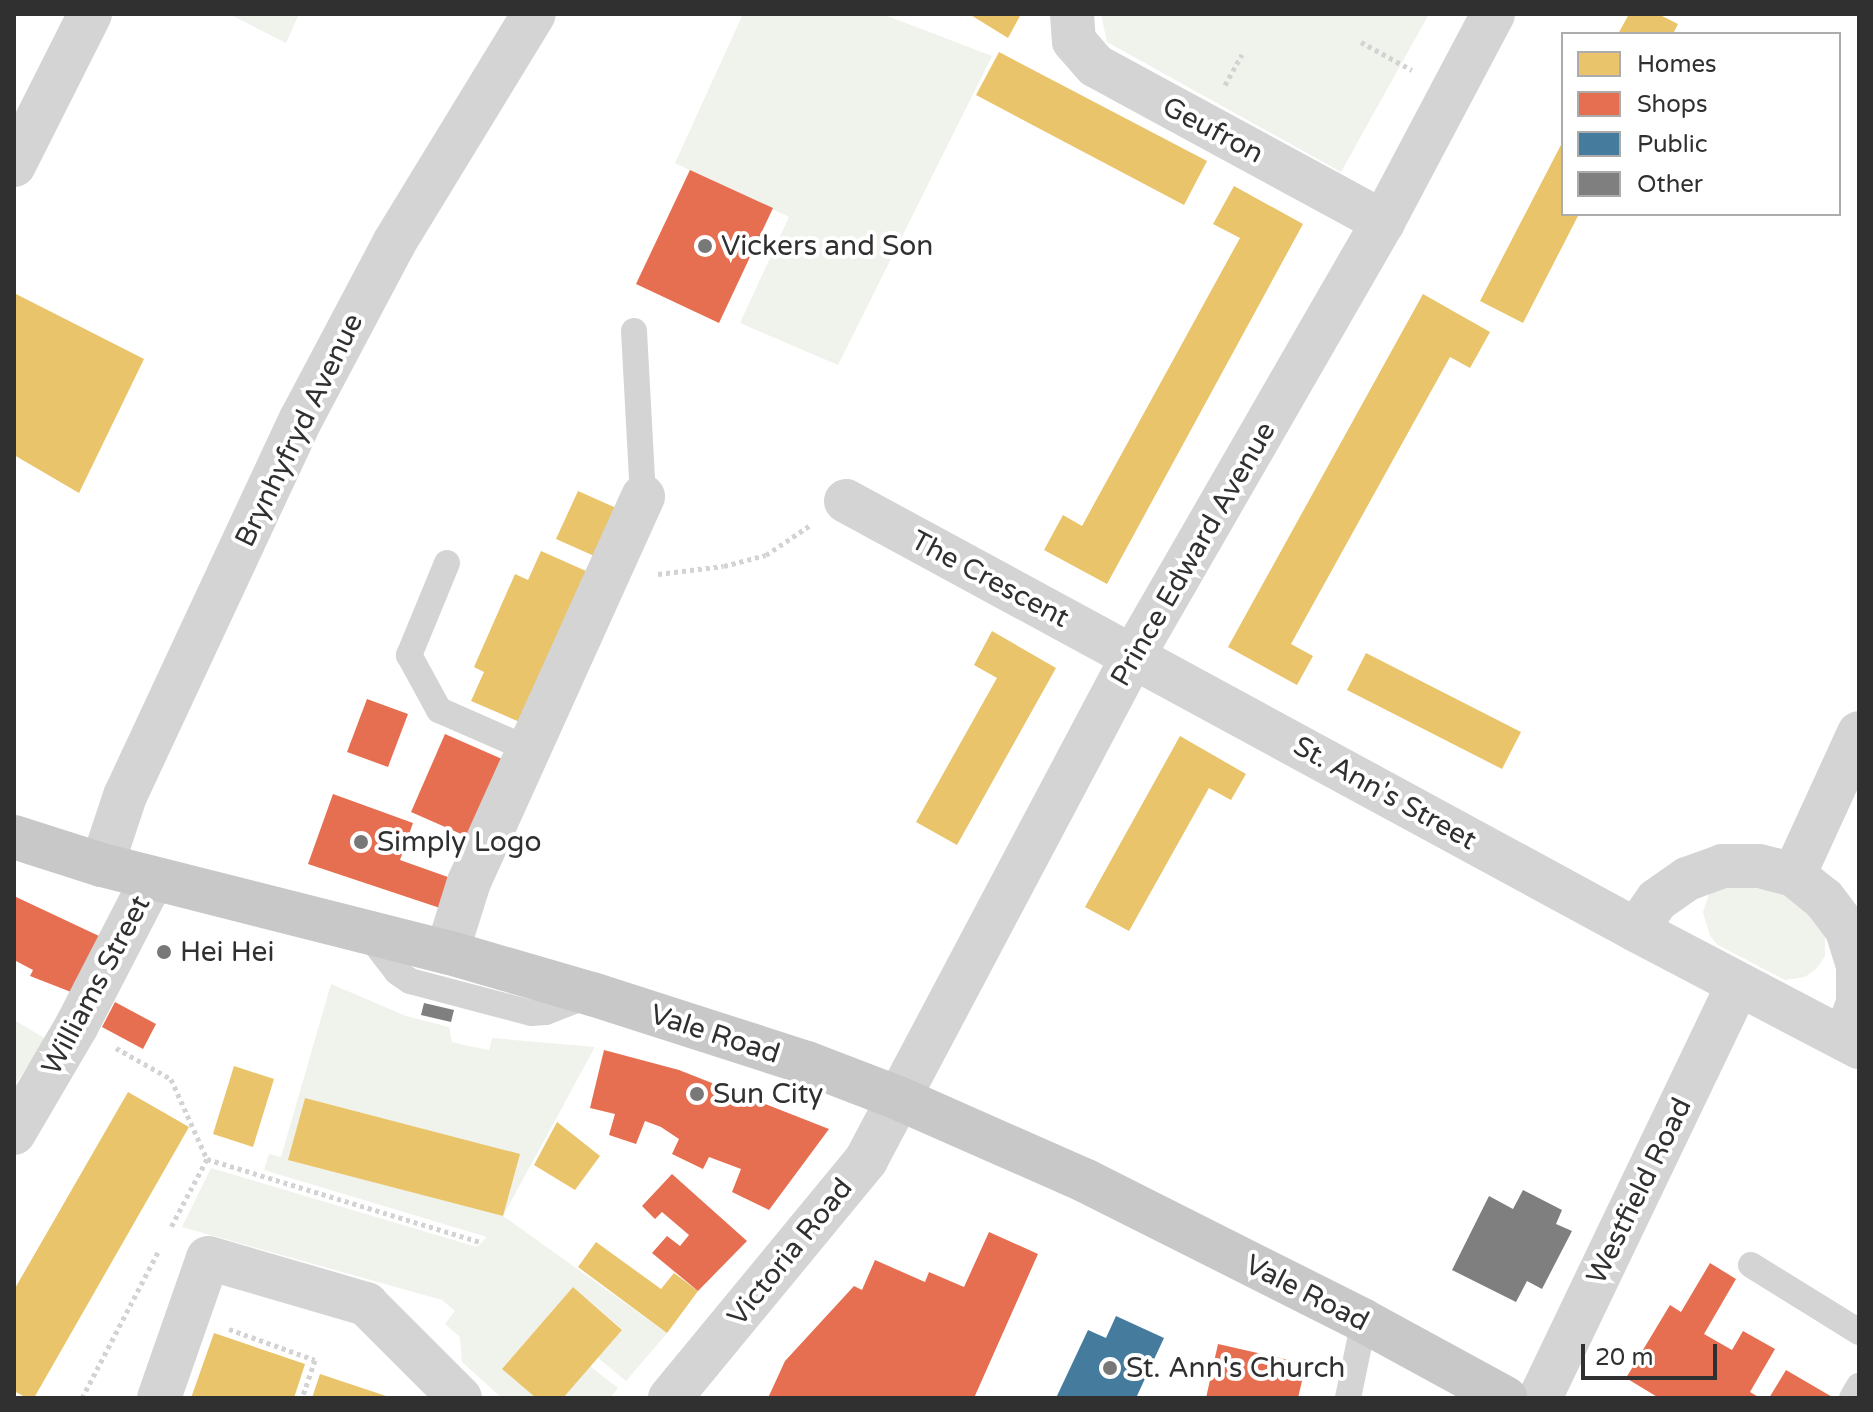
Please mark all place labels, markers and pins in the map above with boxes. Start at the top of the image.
place label: Vickers and Son [721,229,933,263]
marker: Vickers and Son [696,237,714,255]
place label: Simply Logo [377,825,541,859]
marker: Simply Logo [352,833,370,851]
place label: Hei Hei [180,935,274,969]
marker: Hei Hei [155,943,173,961]
place label: Sun City [713,1077,823,1111]
marker: Sun City [688,1085,706,1103]
place label: St. Ann's Church [1126,1351,1345,1385]
marker: St. Ann's Church [1101,1359,1119,1377]

